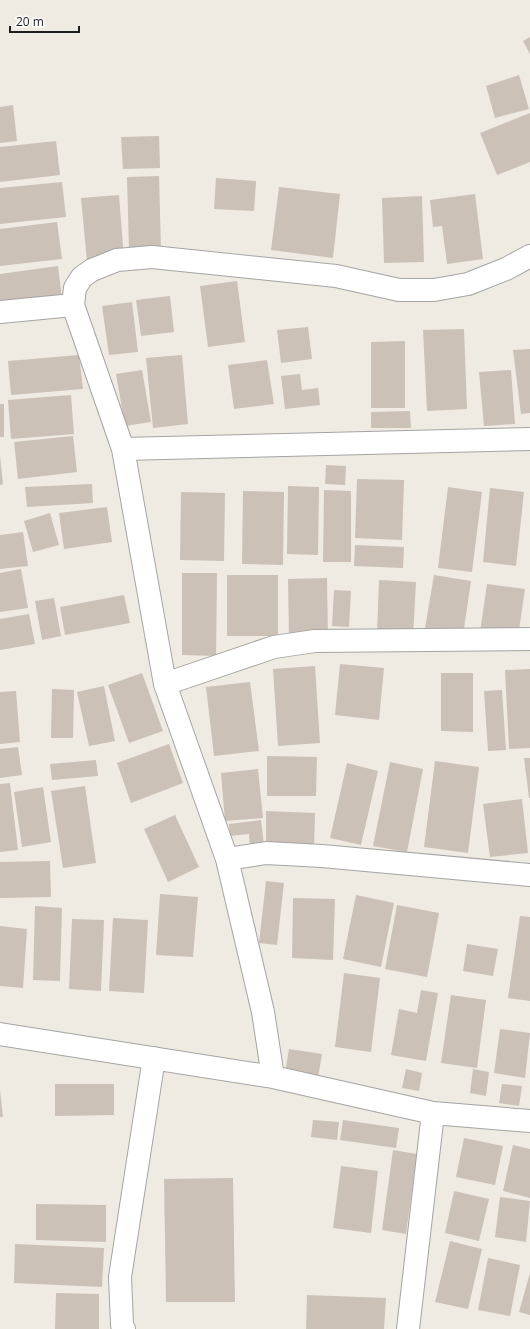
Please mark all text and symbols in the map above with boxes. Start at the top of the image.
scale bar [10,8,79,34]
text: 20 m [16,13,44,30]

